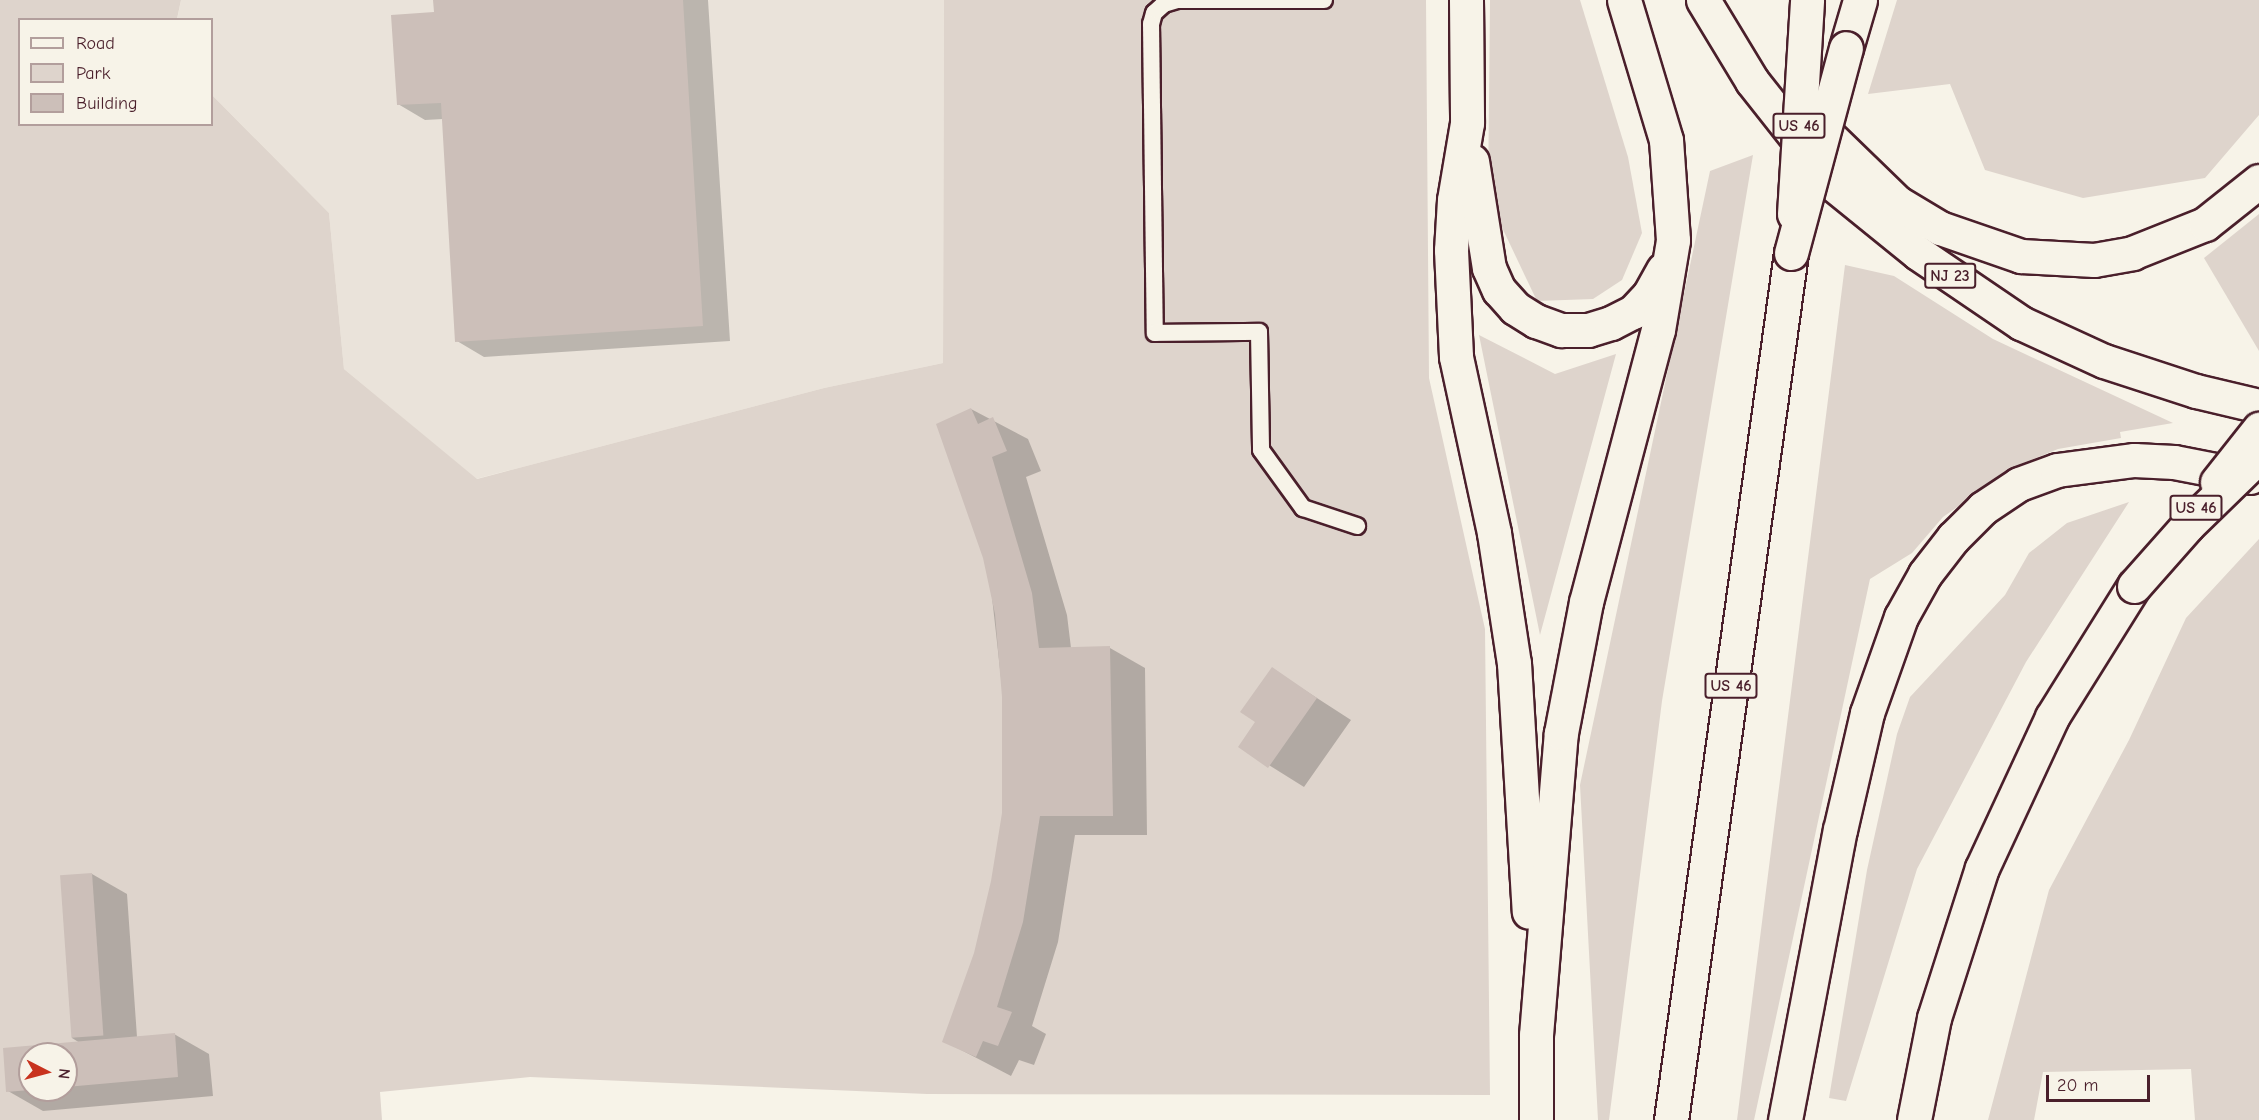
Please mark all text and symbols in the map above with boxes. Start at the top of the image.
legend [18,18,213,126]
text: Road [76,33,115,54]
text: Park [76,63,110,84]
text: Building [76,93,138,114]
road number: US 46 [1772,113,1826,139]
road number: NJ 23 [1923,263,1977,289]
road number: US 46 [2169,495,2223,521]
road number: US 46 [1704,673,1758,699]
north arrow [18,1042,78,1102]
scale bar [2049,1063,2152,1101]
text: N [54,1068,73,1080]
text: 20 m [2057,1075,2098,1096]

